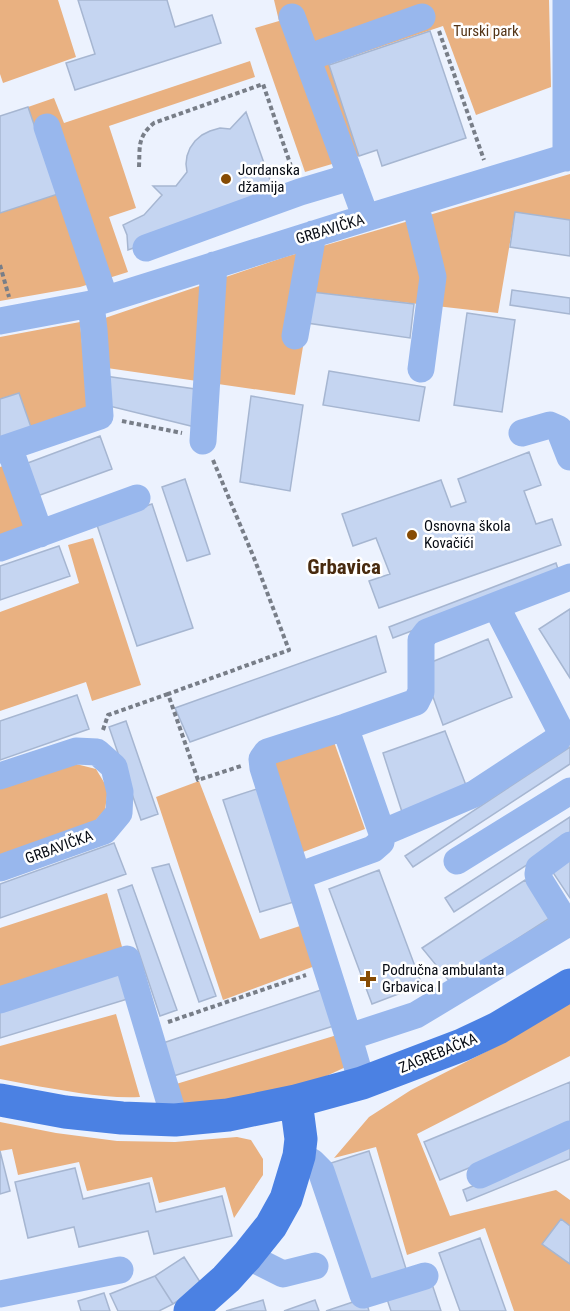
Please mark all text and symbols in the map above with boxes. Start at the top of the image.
park label: Turski park [453,22,519,40]
place label: Jordanska džamija [238,161,300,196]
marker: Jordanska džamija [219,172,233,186]
street label: GRBAVIČKA [294,210,367,248]
place label: Osnovna škola Kovačići [424,517,511,552]
marker: Osnovna škola Kovačići [405,528,419,542]
district label: Grbavica [307,555,381,579]
street label: GRBAVIČKA [23,826,96,868]
place label: Područna ambulanta Grbavica I [382,961,504,996]
marker: Područna ambulanta Grbavica I [359,970,377,988]
street label: ZAGREBAČKA [396,1029,480,1077]

